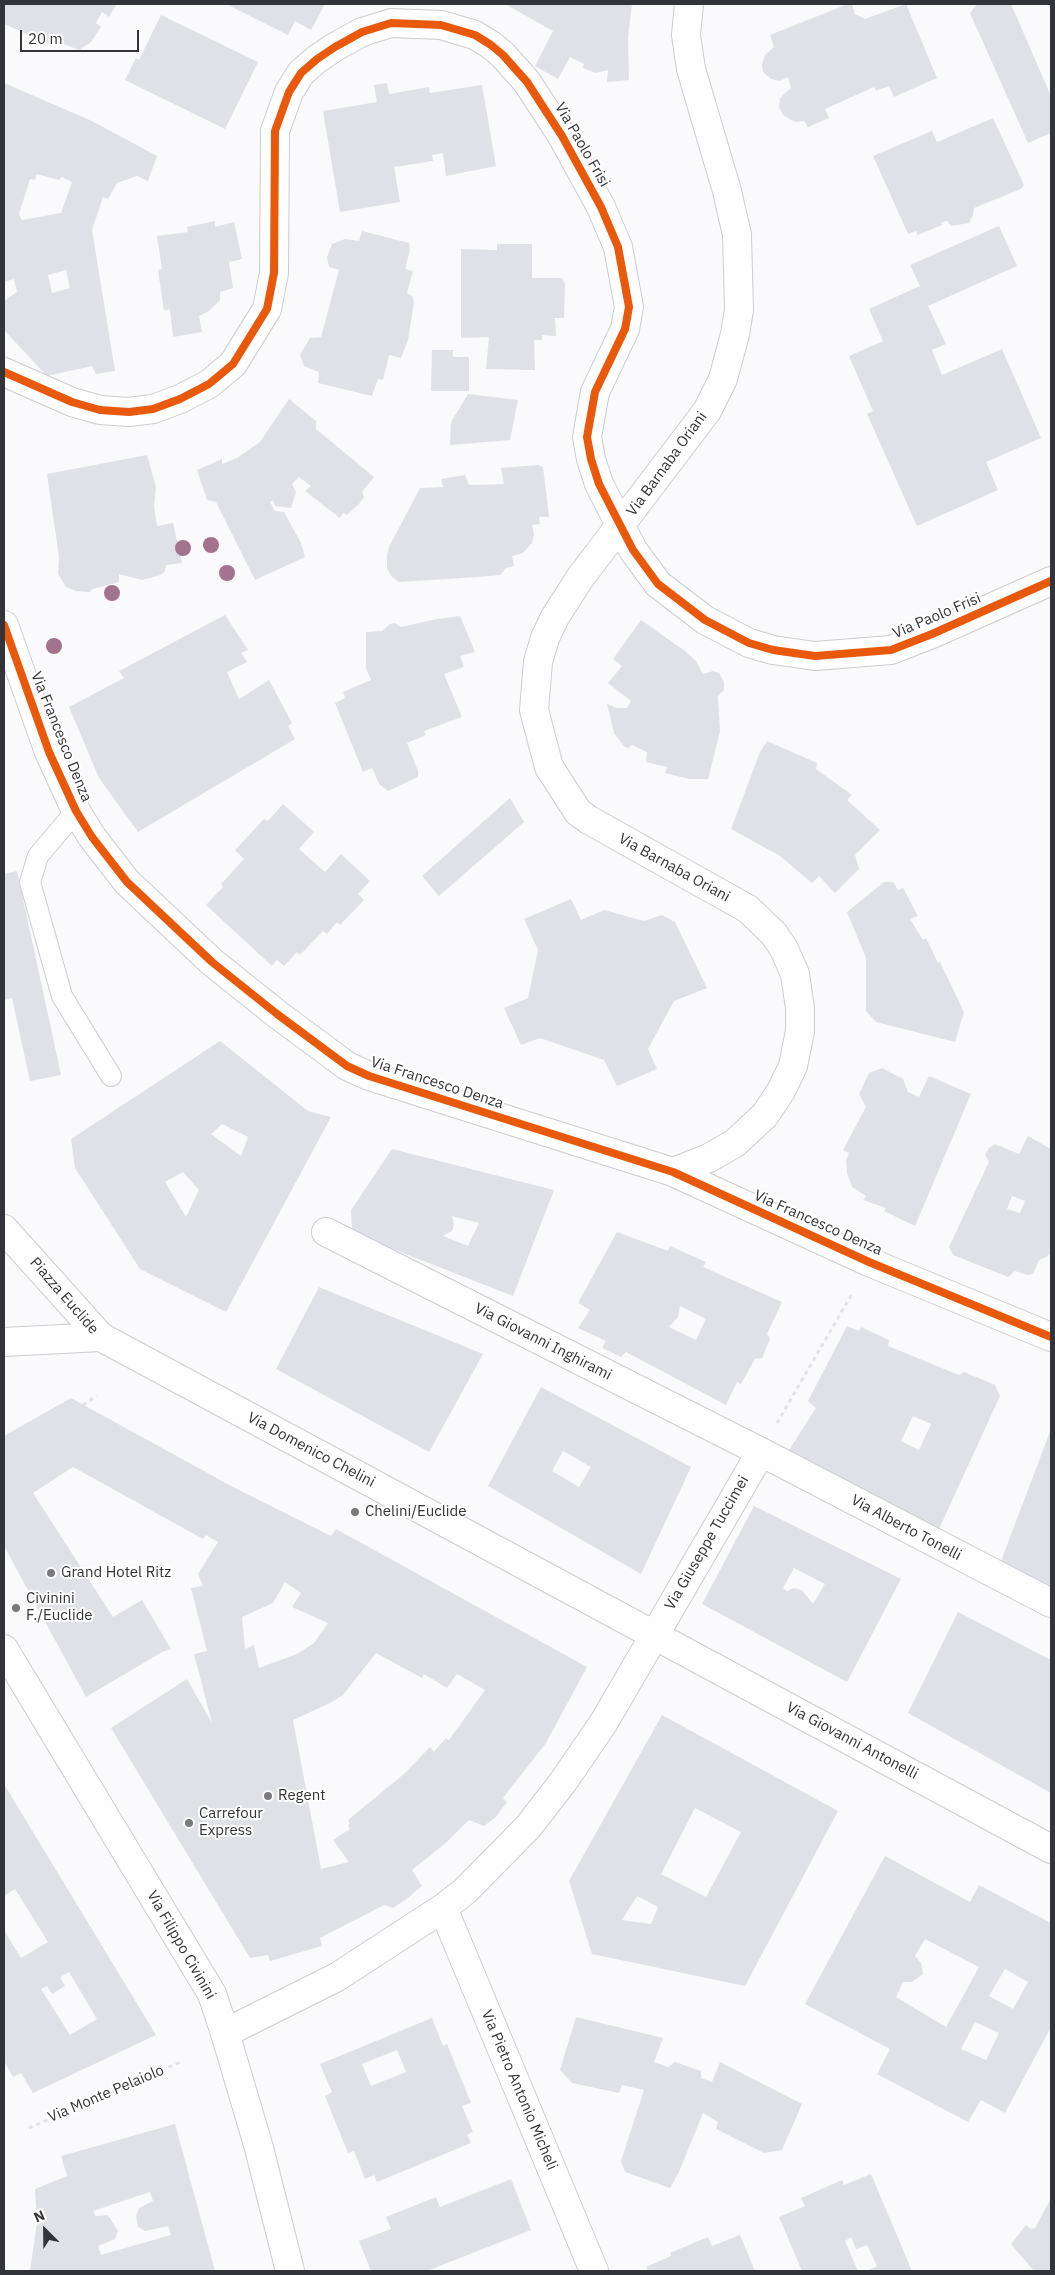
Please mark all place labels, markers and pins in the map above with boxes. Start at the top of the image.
place label: Chelini/Euclide [365,1503,466,1521]
marker: Chelini/Euclide [349,1506,361,1518]
place label: Grand Hotel Ritz [61,1564,171,1582]
marker: Grand Hotel Ritz [45,1567,57,1579]
place label: Civinini F./Euclide [26,1590,93,1625]
marker: Civinini F./Euclide [10,1602,22,1614]
place label: Regent [278,1787,325,1805]
marker: Regent [262,1790,274,1802]
place label: Carrefour Express [199,1805,263,1840]
marker: Carrefour Express [183,1817,195,1829]

